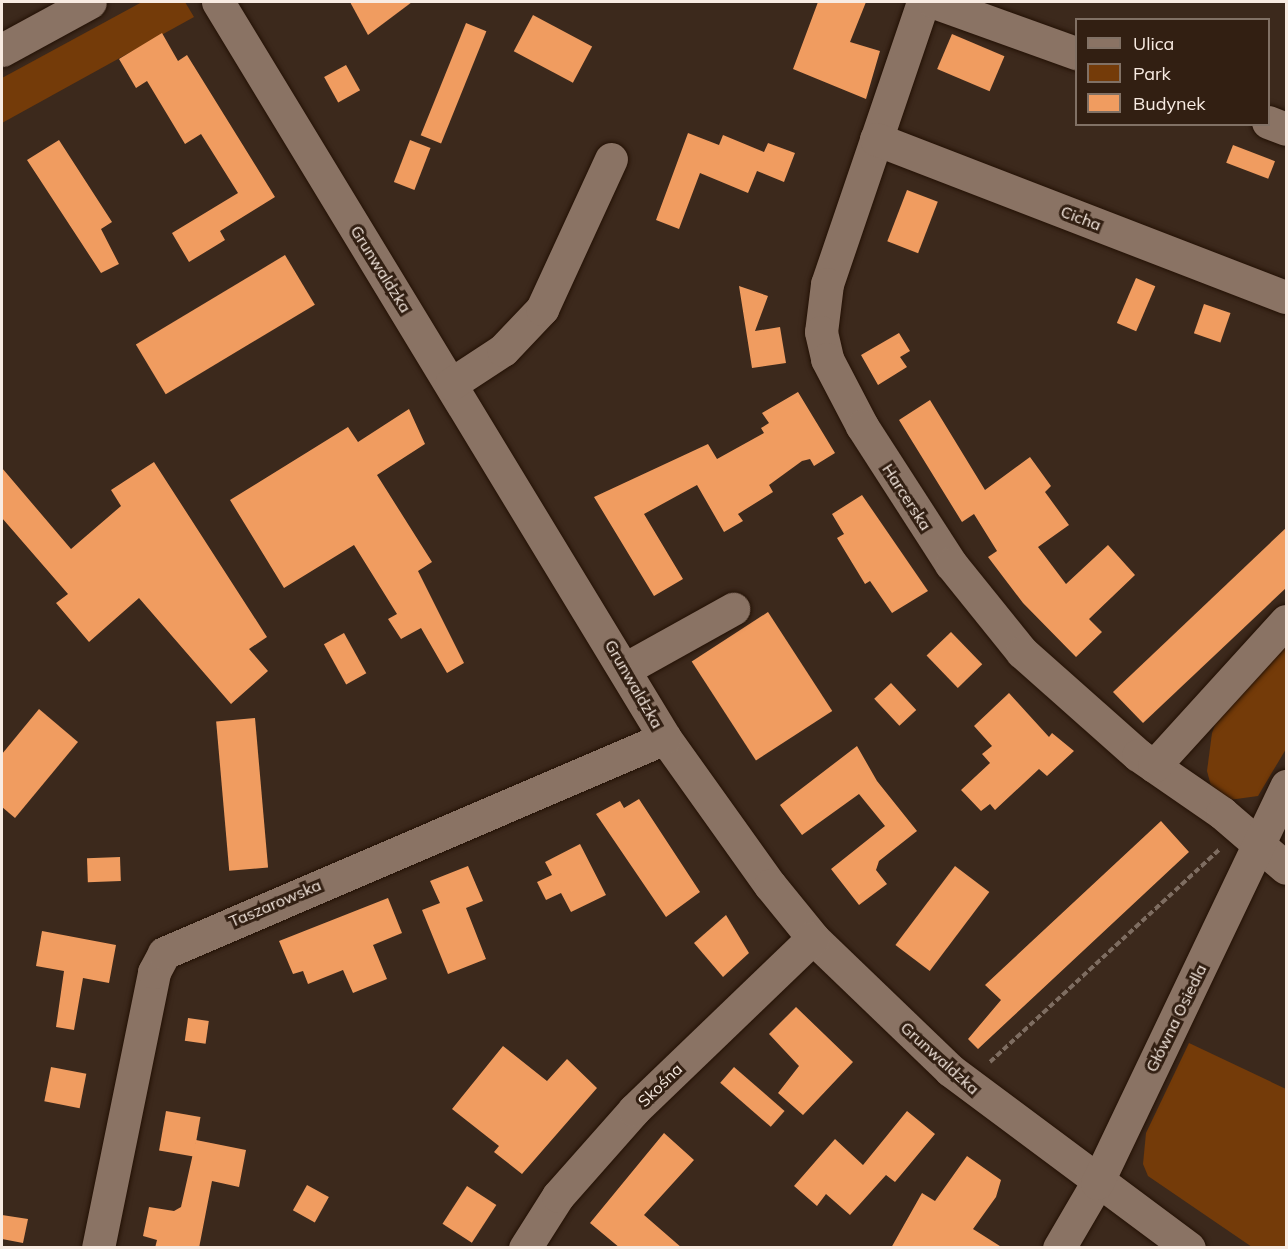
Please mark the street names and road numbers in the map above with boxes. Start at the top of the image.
street label: Cicha [1058,202,1104,234]
street label: Grunwaldzka [347,222,415,316]
street label: Harcerska [878,460,936,534]
street label: Grunwaldzka [601,636,667,732]
street label: Taszarowska [226,875,324,931]
street label: Główna Osiedla [1142,961,1210,1075]
street label: Grunwaldzka [897,1018,983,1098]
street label: Skośna [634,1059,686,1111]

